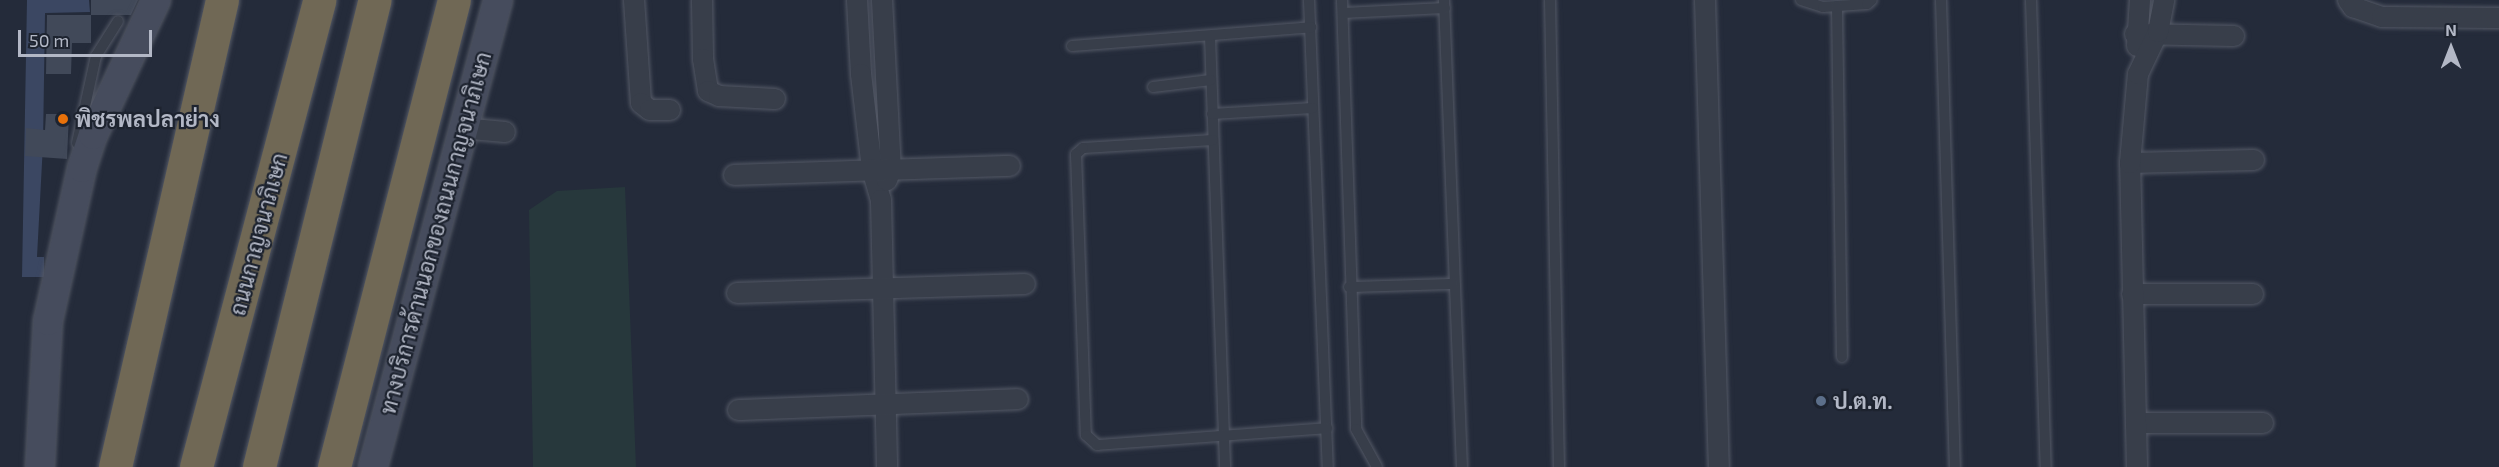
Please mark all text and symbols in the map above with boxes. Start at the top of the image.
scale bar [21,18,154,56]
north arrow [2421,18,2481,78]
text: N [2445,20,2457,39]
text: 50 m [29,29,69,51]
street label: ทางบริการด้านนอกของถนนกาญจนาภิเษก [374,49,496,417]
place label: พิชรพลปลาย่าง [75,106,220,132]
marker: พิชรพลปลาย่าง [56,112,70,126]
street label: ถนนกาญจนาภิเษก [224,150,292,318]
place label: ป.ต.ท. [1833,388,1893,414]
marker: ป.ต.ท. [1814,394,1828,408]

